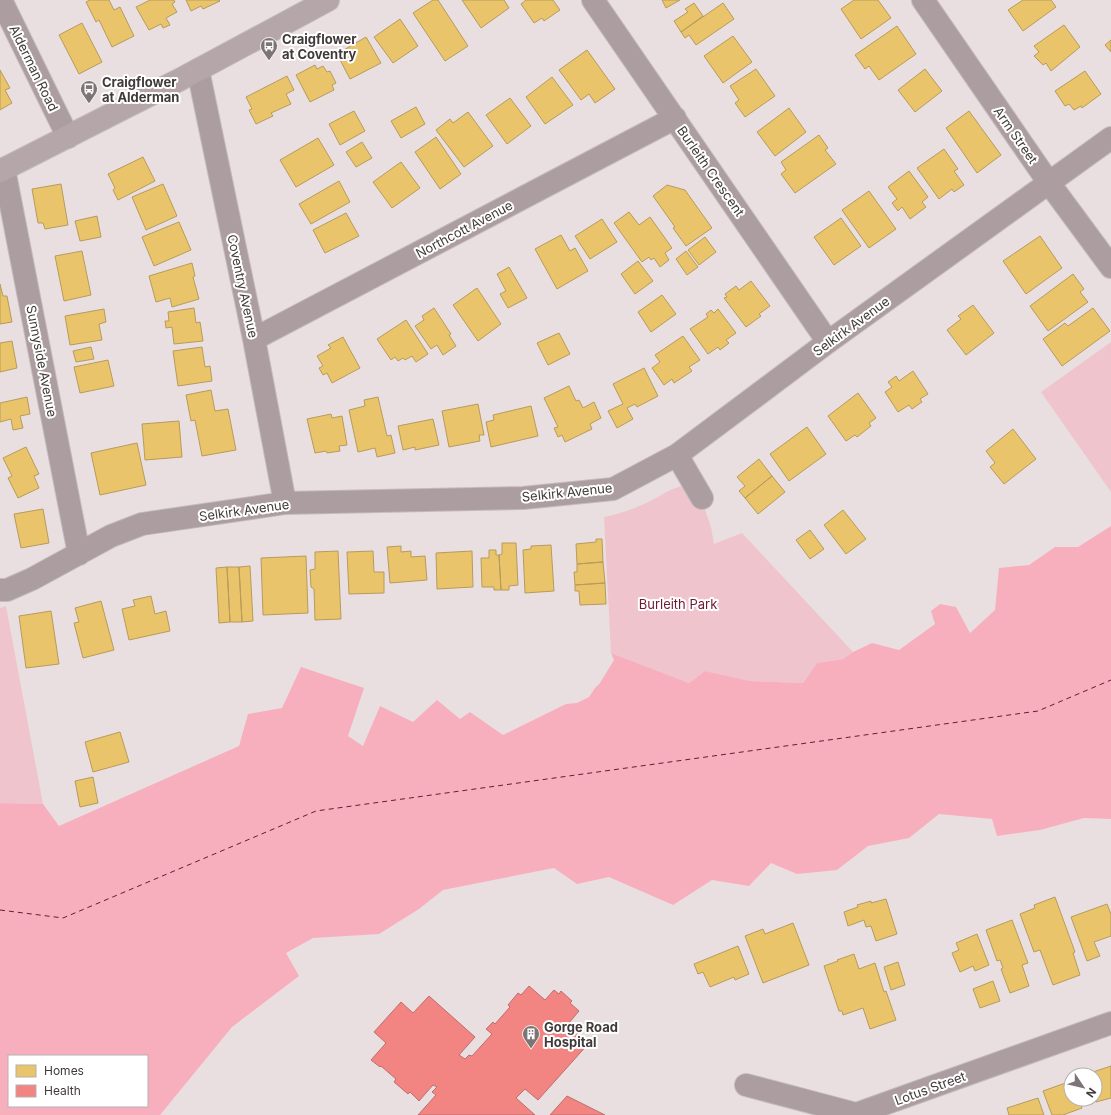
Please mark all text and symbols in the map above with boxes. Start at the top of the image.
street label: Alderman Road [6,22,62,114]
place label: Craigflower at Coventry [282,31,357,62]
bus stop icon: Craigflower at Coventry [259,36,279,61]
place label: Craigflower at Alderman [102,74,179,105]
bus stop icon: Craigflower at Alderman [79,79,99,104]
street label: Arm Street [991,103,1041,167]
street label: Burleith Crescent [674,123,748,219]
street label: Northcott Avenue [413,197,515,261]
street label: Coventry Avenue [224,233,262,339]
street label: Selkirk Avenue [810,293,892,359]
street label: Sunnyside Avenue [23,304,61,418]
street label: Selkirk Avenue [521,479,613,505]
street label: Selkirk Avenue [198,496,290,524]
park label: Burleith Park [639,596,717,612]
place label: Gorge Road Hospital [544,1019,618,1050]
building icon: Gorge Road Hospital [521,1024,541,1049]
legend [8,1055,148,1107]
text: Homes [44,1063,84,1078]
north arrow [1063,1067,1103,1107]
street label: Lotus Street [892,1068,968,1108]
text: Health [44,1083,81,1098]
text: N [1083,1085,1099,1100]

